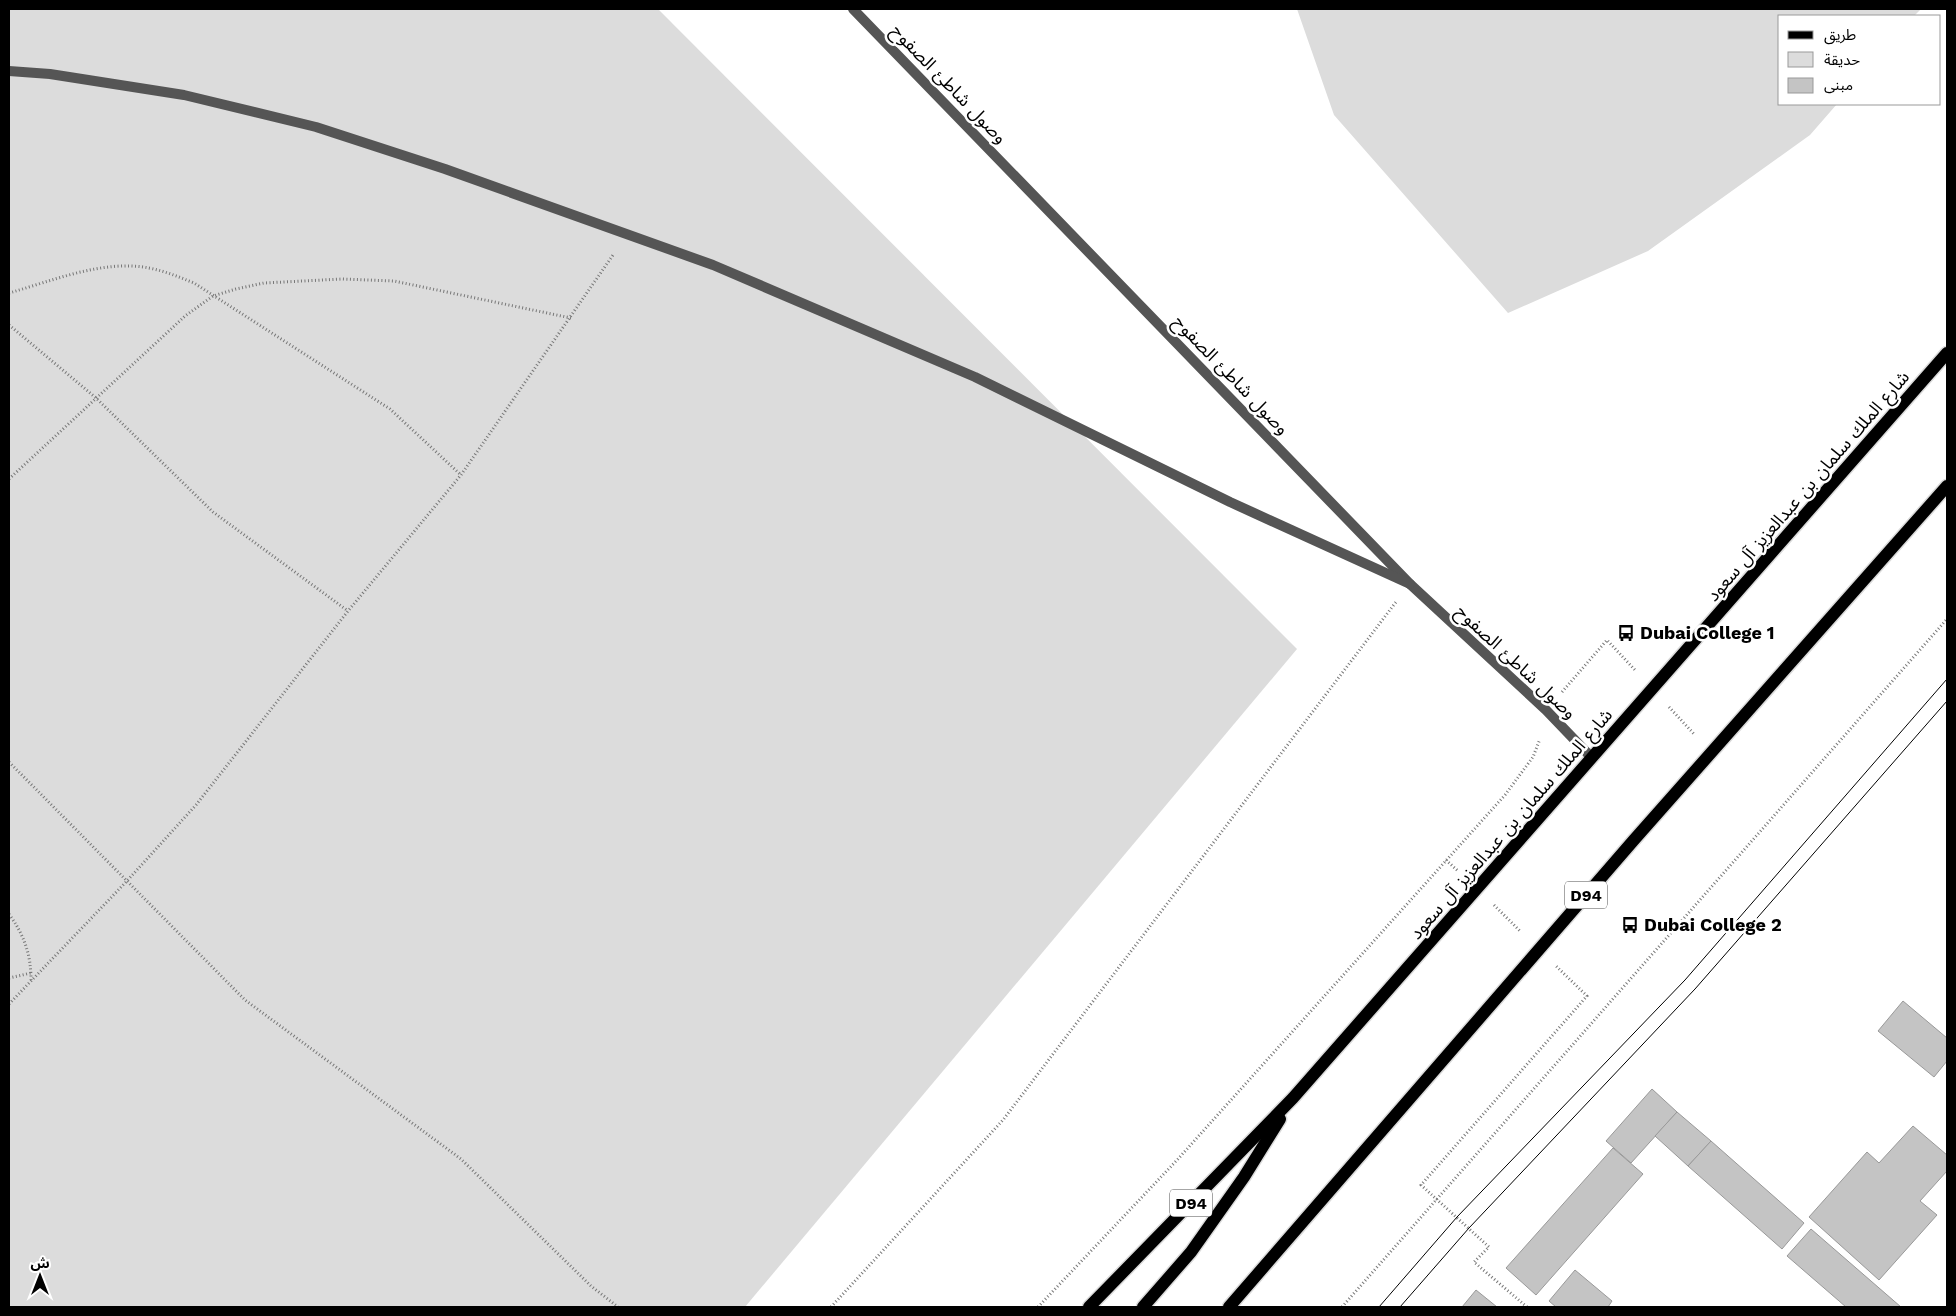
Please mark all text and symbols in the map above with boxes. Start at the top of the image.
legend [1778,15,1941,105]
street label: وصول شاطئ الصفوح [885,20,1012,150]
text: طريق [1824,26,1856,45]
text: حديقة [1824,51,1860,69]
text: مبنى [1824,76,1853,94]
street label: وصول شاطئ الصفوح [1167,311,1294,441]
street label: شارع الملك سلمان بن عبدالعزيز آل سعود [1702,366,1916,608]
street label: وصول شاطئ الصفوح [1450,600,1581,725]
place label: Dubai College 1 [1640,622,1775,643]
bus stop icon: Dubai College 1 [1616,623,1636,643]
street label: شارع الملك سلمان بن عبدالعزيز آل سعود [1405,704,1619,946]
road number: D94 [1565,882,1607,908]
place label: Dubai College 2 [1644,914,1782,935]
bus stop icon: Dubai College 2 [1620,915,1640,935]
road number: D94 [1170,1190,1212,1216]
north arrow [15,1251,65,1301]
text: ش [30,1255,50,1271]

